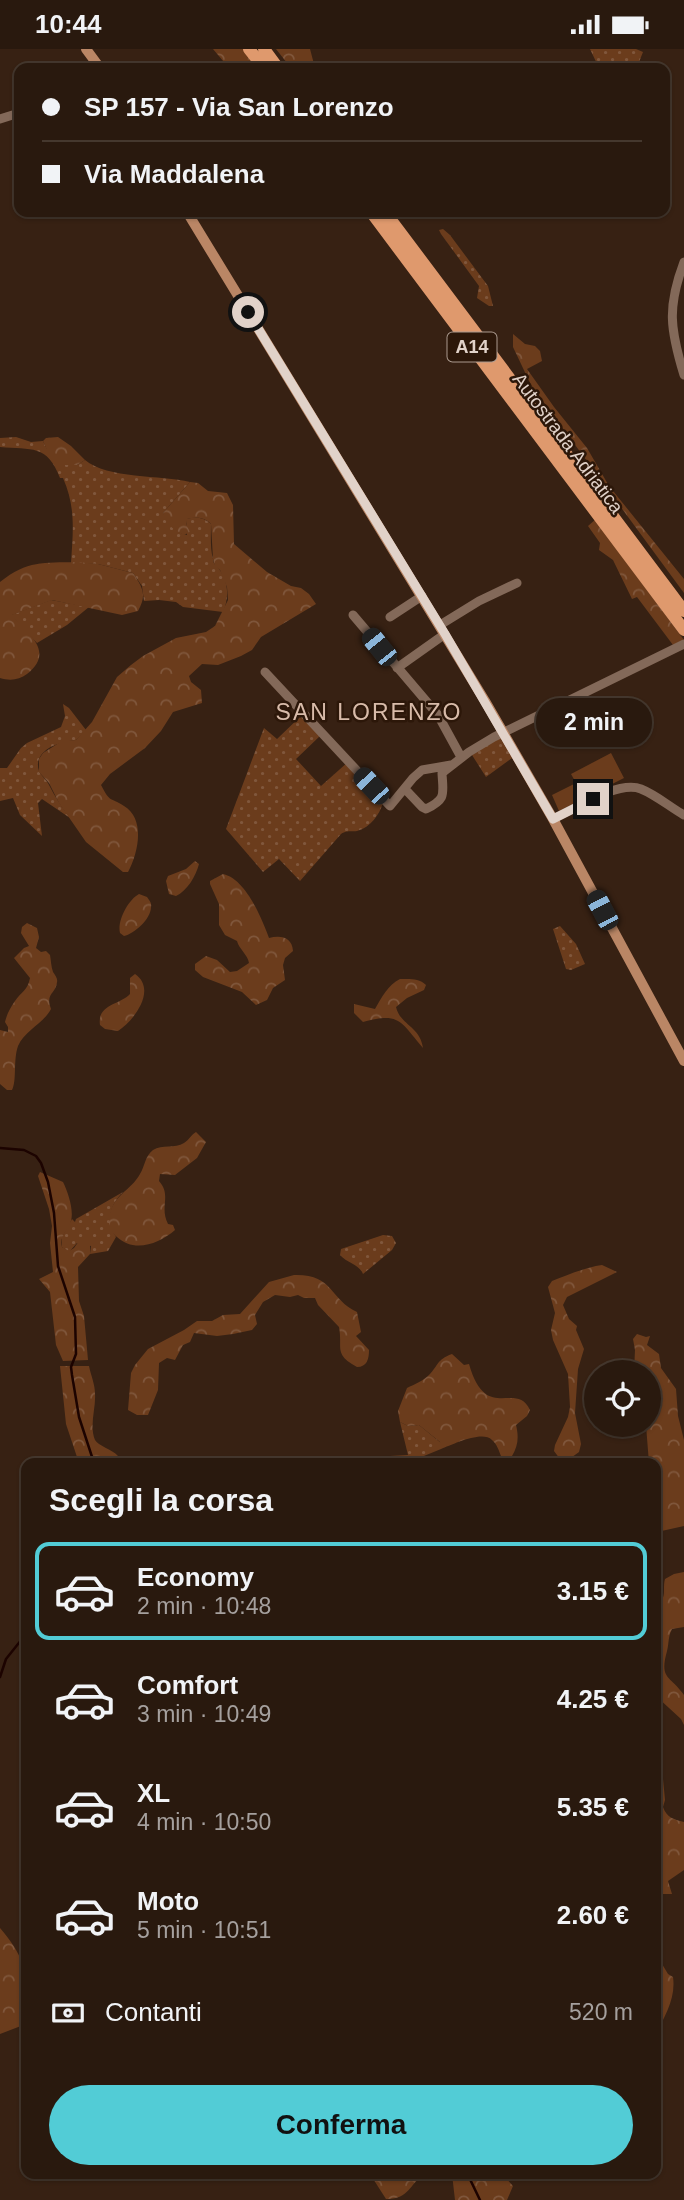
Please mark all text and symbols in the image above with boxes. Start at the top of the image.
text: 10:44 [35,9,102,39]
text: SP 157 - Via San Lorenzo [84,92,394,122]
text: Via Maddalena [84,159,264,189]
route start [232,296,264,328]
road number: A14 [448,333,496,361]
street label: Autostrada Adriatica [508,369,628,518]
car [358,624,401,670]
callout: 2 min [535,697,651,747]
district label: SAN LORENZO [276,699,462,725]
text: 2 min [564,709,624,735]
car [349,763,394,809]
route end [577,783,609,815]
car [583,887,622,933]
map controls [584,1360,661,1437]
button: locate [584,1360,661,1437]
text: Scegli la corsa [49,1482,273,1518]
icon: car [53,1560,116,1623]
text: Economy [137,1562,254,1592]
text: 3.15 € [557,1576,629,1606]
text: 2 min · 10:48 [137,1593,271,1619]
icon: car [53,1668,116,1731]
text: Comfort [137,1670,238,1700]
text: 4.25 € [557,1684,629,1714]
text: 3 min · 10:49 [137,1701,271,1727]
icon: car [53,1776,116,1839]
text: XL [137,1778,170,1808]
text: 5.35 € [557,1792,629,1822]
text: 4 min · 10:50 [137,1809,271,1835]
icon: car [53,1884,116,1947]
text: Moto [137,1886,199,1916]
text: 2.60 € [557,1900,629,1930]
text: 5 min · 10:51 [137,1917,271,1943]
icon: cash [49,1994,87,2032]
text: Contanti [105,1997,202,2027]
text: 520 m [569,1999,633,2025]
button: Conferma [49,2085,633,2165]

